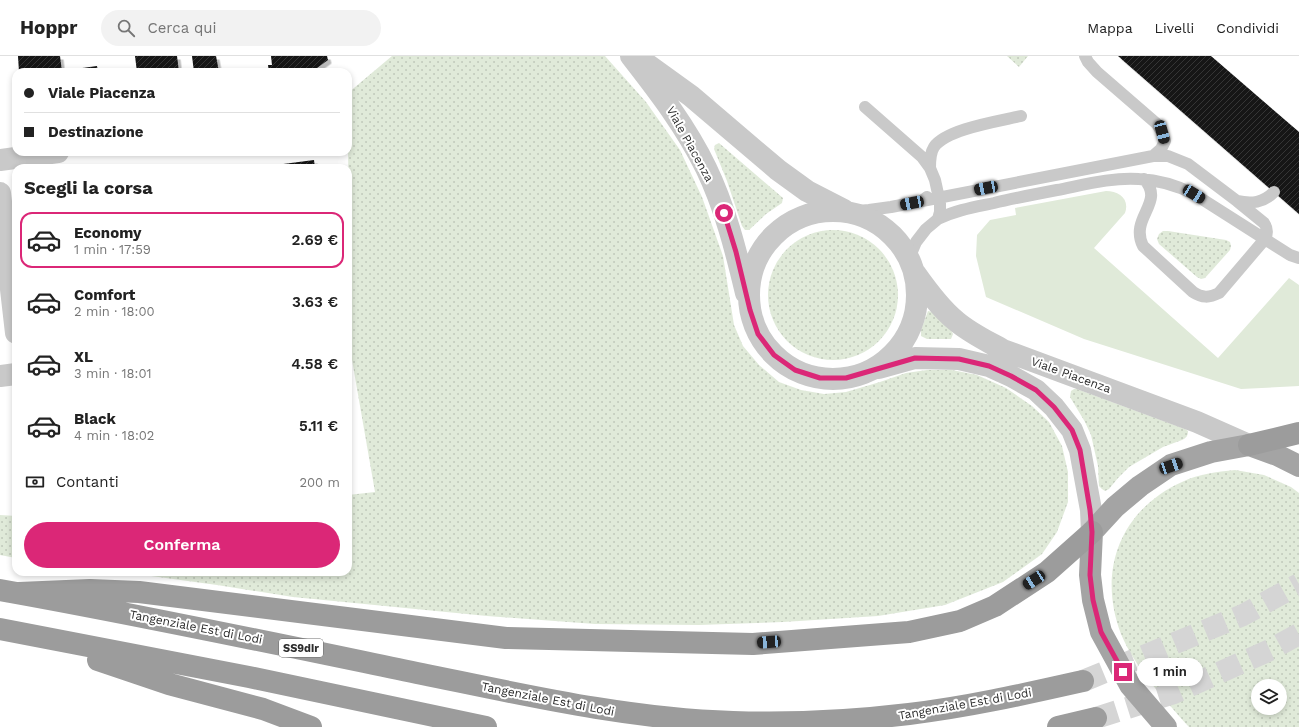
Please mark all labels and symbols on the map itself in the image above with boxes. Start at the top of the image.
street label: Viale Piacenza [664,104,717,184]
car [1153,119,1171,145]
car [973,180,999,196]
car [1181,183,1207,205]
car [899,195,925,211]
route start [715,204,733,222]
street label: Viale Piacenza [1029,354,1113,396]
car [1158,456,1184,476]
car [1021,568,1047,592]
street label: Tangenziale Est di Lodi [128,607,264,647]
car [757,635,781,649]
road number: SS9dir [279,639,323,657]
callout: 1 min [1137,658,1203,686]
route end [1114,663,1132,681]
street label: Tangenziale Est di Lodi [480,679,616,719]
street label: Tangenziale Est di Lodi [897,685,1033,723]

